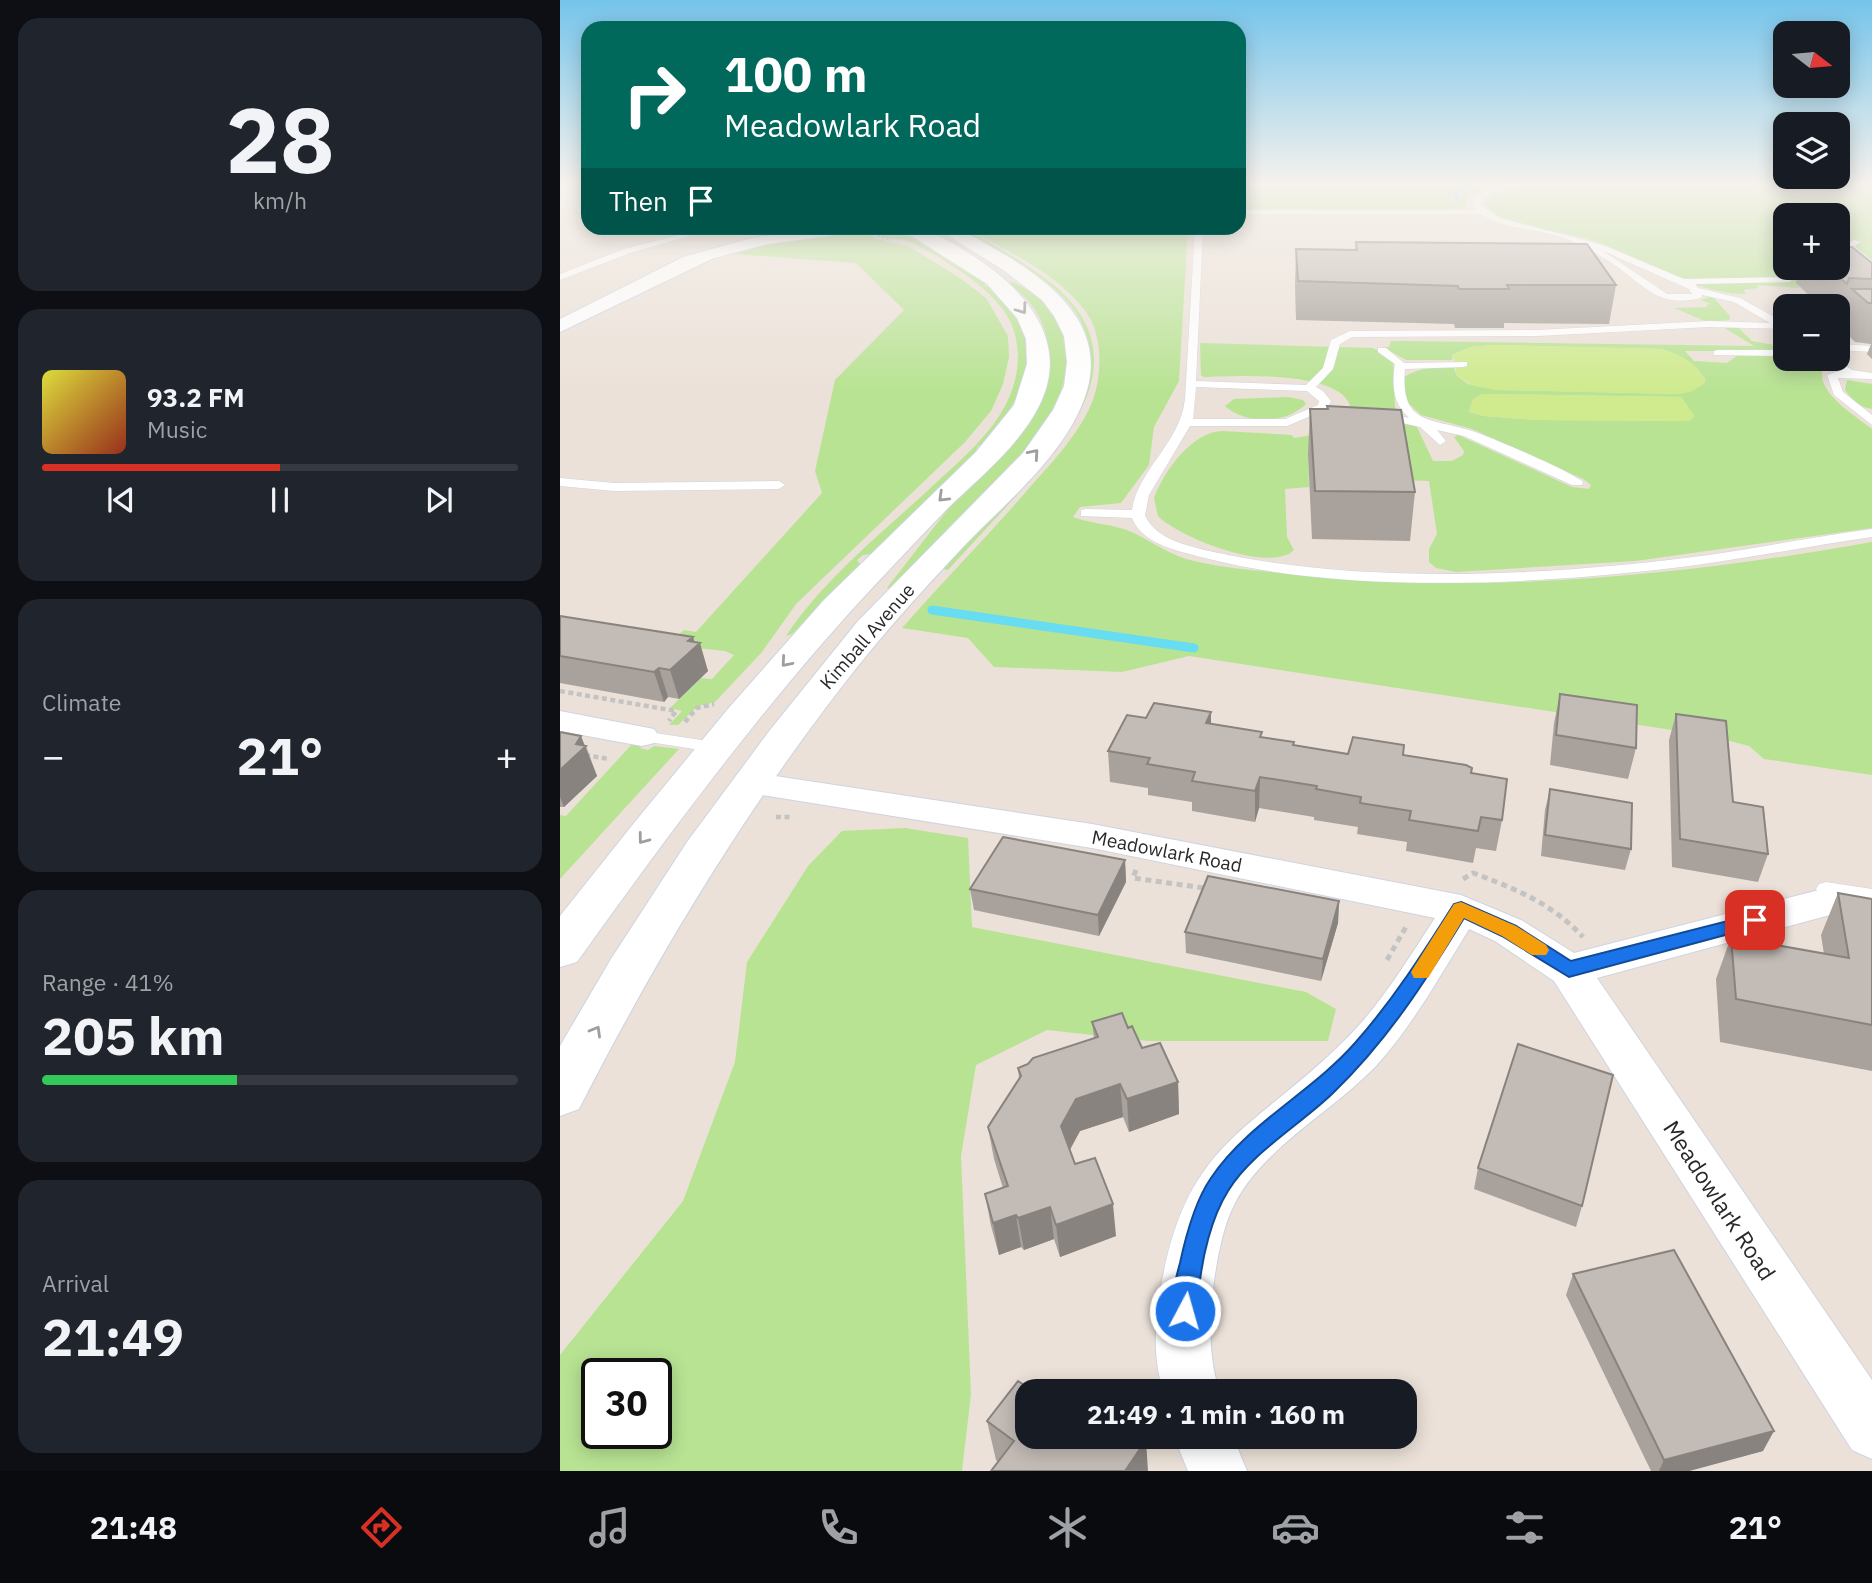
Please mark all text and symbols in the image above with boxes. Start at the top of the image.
north arrow [1773,21,1850,98]
map controls [1773,21,1850,371]
text: 100 m [724,42,868,105]
icon: right [609,49,700,140]
text: 28 [225,80,335,198]
text: Meadowlark Road [724,104,981,146]
button: layers [1773,112,1850,189]
icon: arrive [682,182,720,220]
text: Then [609,184,668,218]
text: km/h [253,185,307,215]
button: + [1773,203,1850,280]
button: − [1773,294,1850,371]
one-way arrow [1014,301,1027,313]
text: 93.2 FM [147,380,245,414]
text: Music [147,414,207,444]
one-way arrow [1026,449,1038,462]
icon: previous [102,481,140,519]
icon: pause [261,481,299,519]
icon: next [420,481,458,519]
one-way arrow [938,489,951,502]
street label: Kimball Avenue [814,578,920,694]
one-way arrow [782,653,794,666]
text: Climate [42,687,121,717]
text: 21° [237,722,323,789]
text: − [42,731,65,780]
text: + [495,731,518,780]
street label: Meadowlark Road [1090,825,1244,877]
one-way arrow [639,831,652,844]
pin [1725,890,1785,950]
icon: arrive [1736,901,1774,939]
text: Range · 41% [42,967,174,997]
text: 205 km [42,1002,224,1069]
one-way arrow [588,1025,601,1038]
street label: Meadowlark Road [1657,1114,1783,1286]
text: Arrival [42,1268,109,1298]
position arrow [1148,1274,1222,1348]
text: 21:49 [42,1303,184,1370]
speed limit sign: 30 [581,1358,672,1449]
text: 21:49 · 1 min · 160 m [1087,1397,1345,1431]
icon: directions [357,1503,406,1552]
icon: music [585,1503,634,1552]
icon: phone [814,1503,863,1552]
icon: climate [1043,1503,1092,1552]
icon: car [1271,1503,1320,1552]
icon: filters [1500,1503,1549,1552]
text: 21:48 [90,1506,177,1548]
text: 21° [1729,1506,1782,1548]

